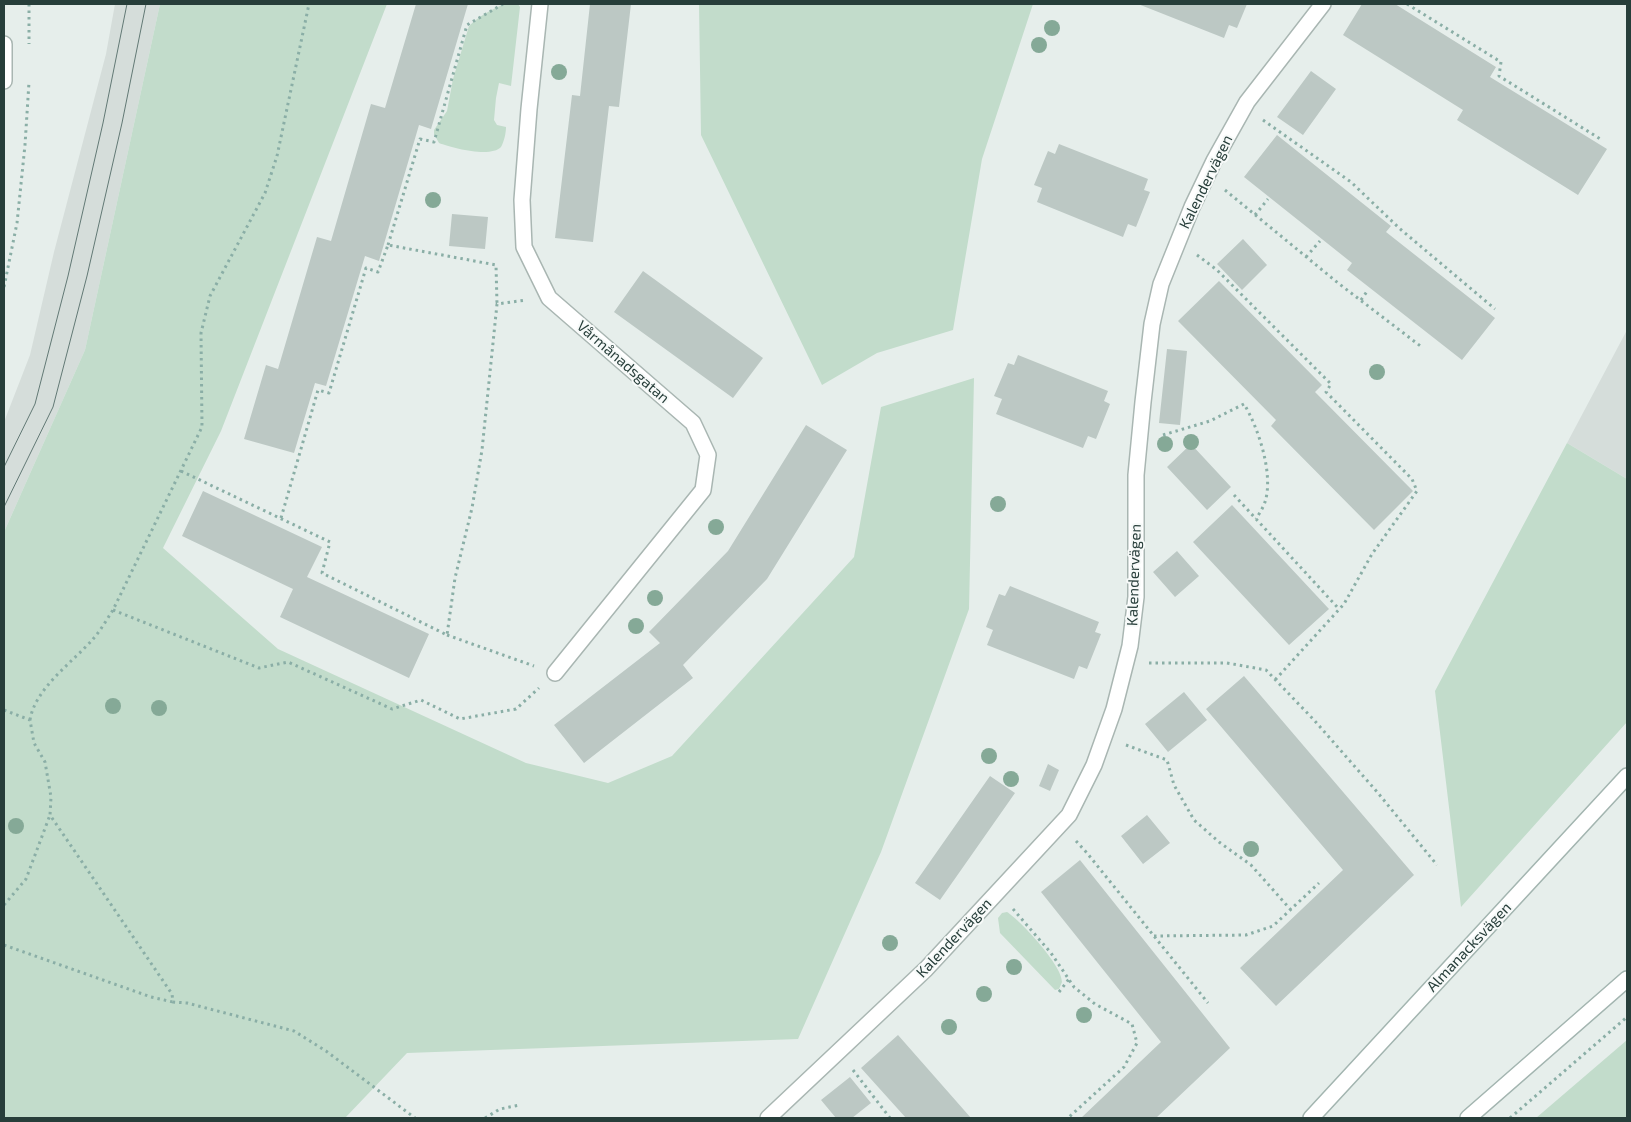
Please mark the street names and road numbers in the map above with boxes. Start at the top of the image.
street label: Kalendervägen [1176,132,1236,232]
street label: Vårmånadsgatan [573,317,673,407]
street label: Kalendervägen [1123,524,1145,626]
street label: Kalendervägen [913,894,995,982]
street label: Almanacksvägen [1423,899,1515,995]

